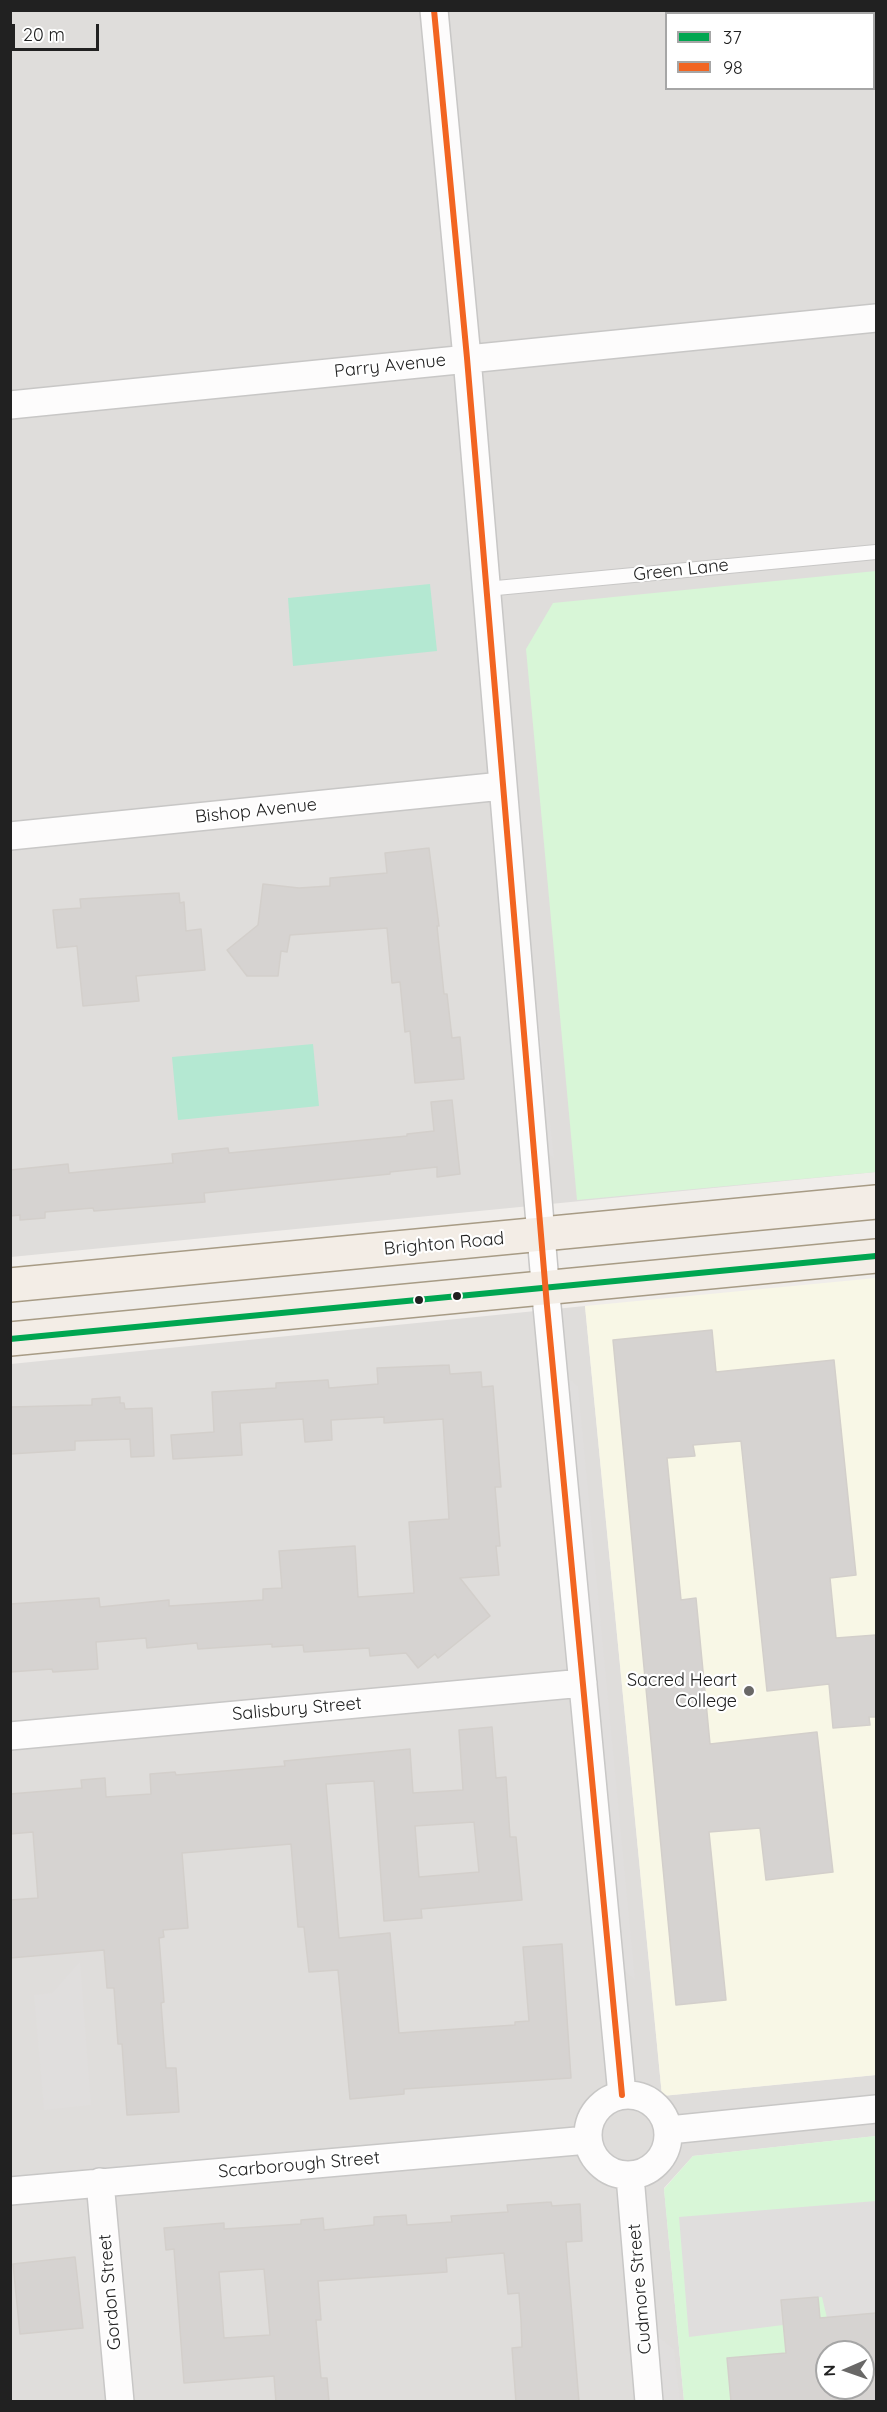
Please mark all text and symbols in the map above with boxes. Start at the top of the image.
scale bar [15,12,102,50]
legend [665,12,875,90]
text: 20 m [23,23,65,46]
text: 37 [723,26,742,49]
text: 98 [723,56,743,79]
street label: Parry Avenue [333,349,447,383]
street label: Green Lane [632,554,730,586]
street label: Bishop Avenue [194,794,318,828]
street label: Brighton Road [383,1228,505,1260]
unlabelled marker [451,1290,463,1302]
unlabelled marker [413,1294,425,1306]
place label: Sacred Heart College [627,1670,737,1712]
marker: Sacred Heart College [742,1684,756,1698]
street label: Salisbury Street [231,1693,363,1725]
street label: Scarborough Street [217,2147,381,2183]
street label: Cudmore Street [624,2223,656,2355]
street label: Gordon Street [94,2233,126,2351]
north arrow [815,2340,875,2400]
text: N [819,2364,839,2377]

